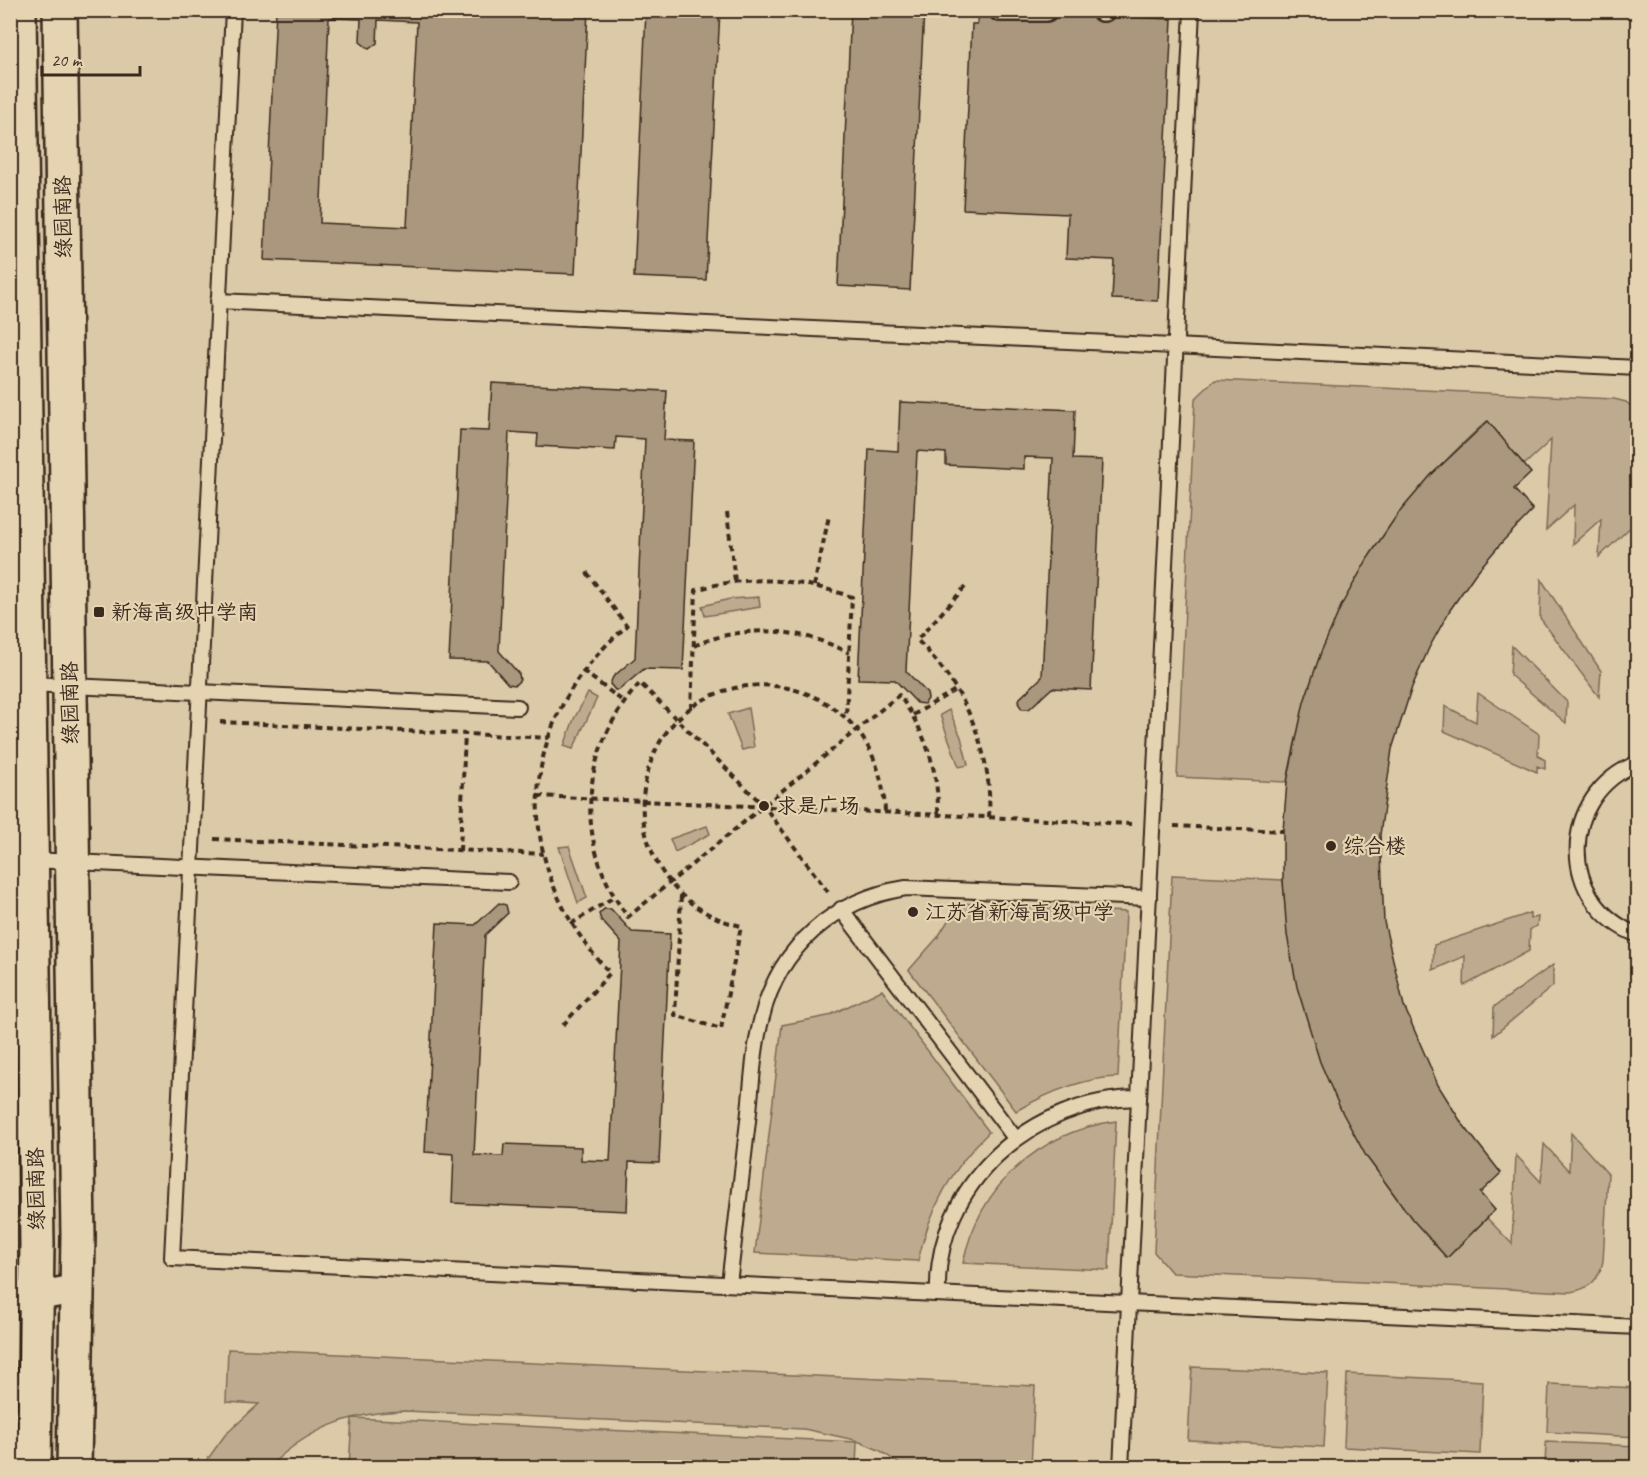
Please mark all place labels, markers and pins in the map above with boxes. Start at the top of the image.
place label: 新海高级中学南 [111,599,258,625]
marker: 新海高级中学南 [92,605,106,619]
place label: 求是广场 [776,793,860,819]
marker: 求是广场 [757,799,771,813]
place label: 综合楼 [1343,833,1406,859]
marker: 综合楼 [1324,839,1338,853]
place label: 江苏省新海高级中学 [925,899,1114,925]
marker: 江苏省新海高级中学 [906,905,920,919]

